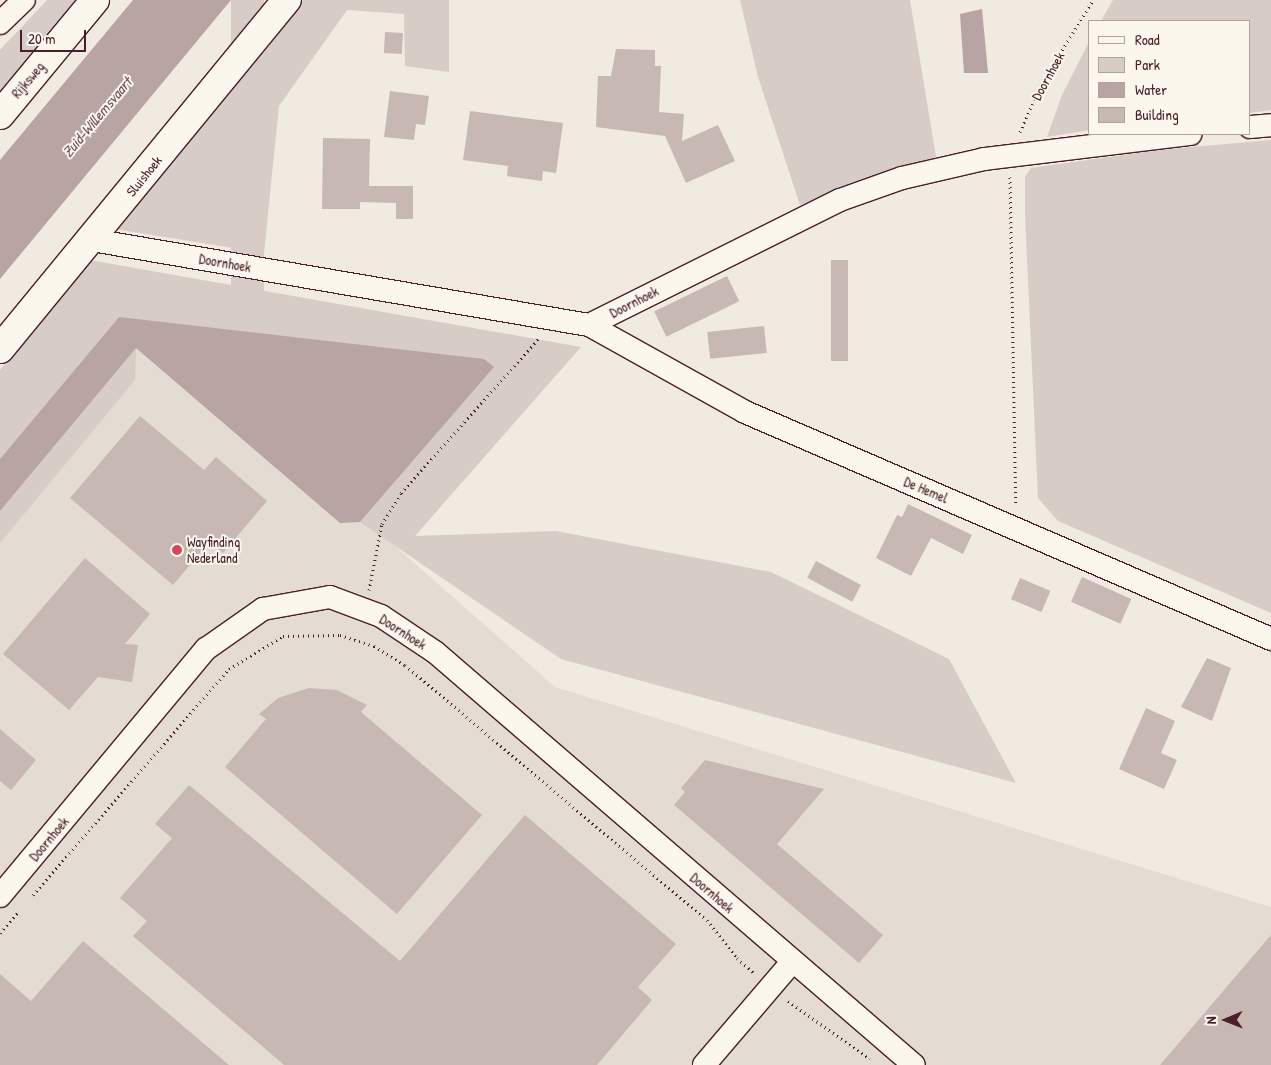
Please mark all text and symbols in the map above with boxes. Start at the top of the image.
scale bar [22,20,89,52]
legend [1088,20,1251,135]
text: 20 m [28,28,55,49]
text: Road [1135,29,1160,50]
street label: Doornhoek [1028,49,1068,103]
text: Park [1135,54,1160,75]
street label: Rijksweg [8,58,48,102]
water label: Zuid-Willemsvaart [58,73,136,161]
text: Water [1135,79,1167,100]
text: Building [1135,104,1179,125]
street label: Sluishoek [123,152,165,200]
street label: Doornhoek [198,250,252,276]
street label: Doornhoek [607,283,661,321]
street label: De Hemel [901,473,951,507]
place label: Wayfinding Nederland [187,534,240,566]
marker: Wayfinding Nederland [171,544,183,556]
street label: Doornhoek [376,611,430,653]
street label: Doornhoek [26,813,72,865]
street label: Doornhoek [687,869,737,917]
north arrow [1201,995,1251,1045]
text: N [1201,1016,1220,1024]

